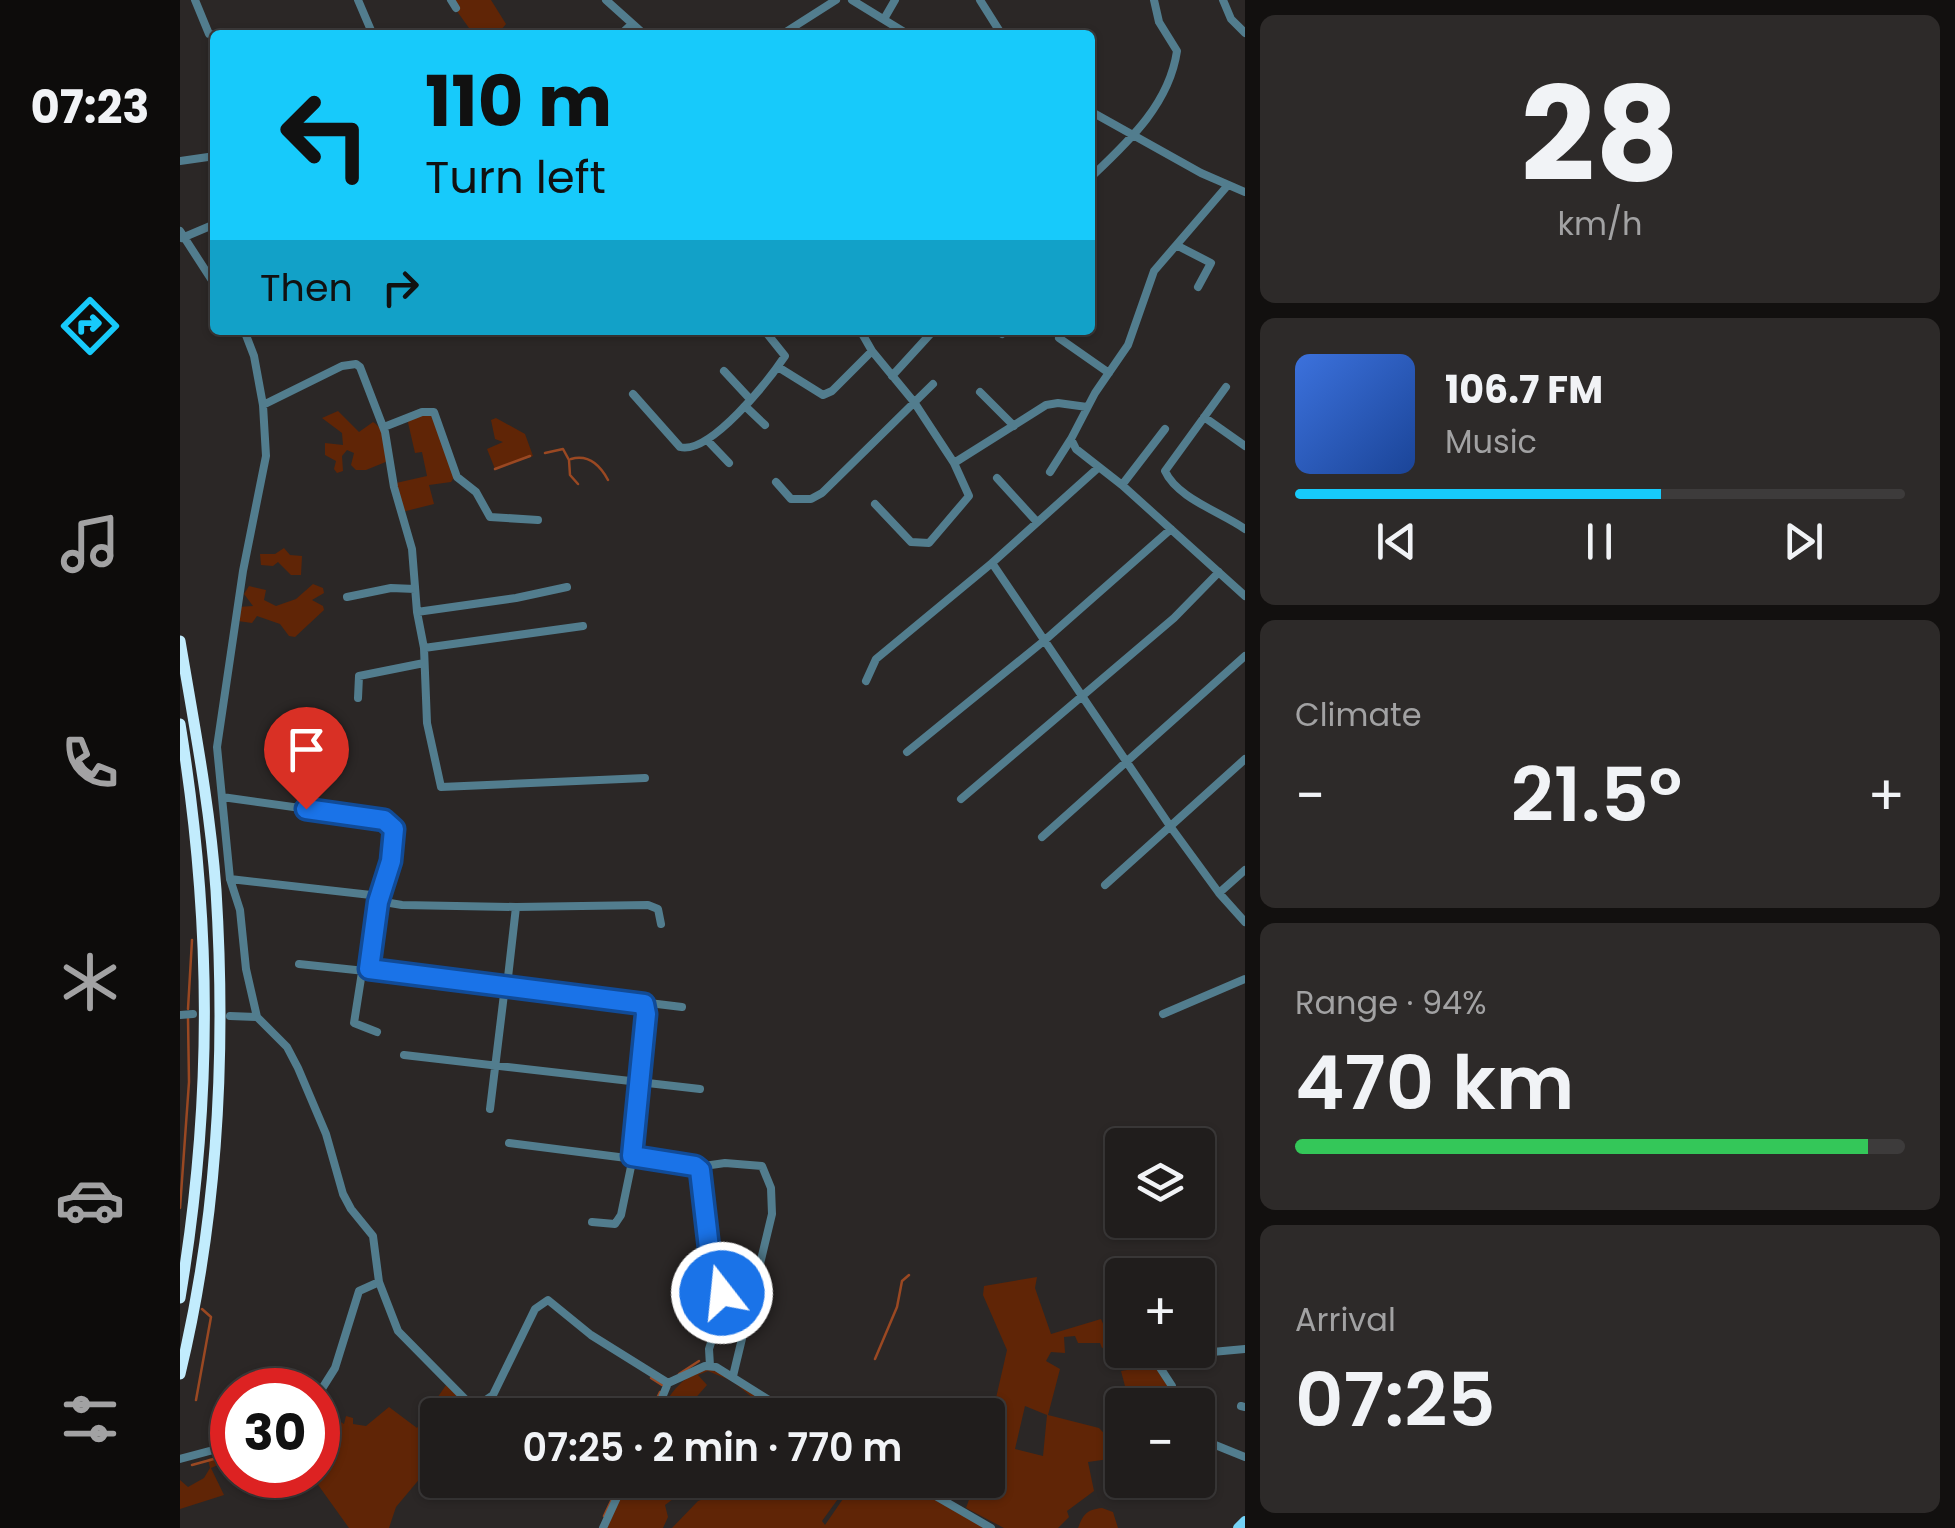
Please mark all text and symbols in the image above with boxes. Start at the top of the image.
text: 28 [1521,43,1679,226]
text: 110 m [425,52,612,151]
icon: left [260,70,390,200]
text: 07:23 [30,76,150,139]
text: Turn left [425,146,606,209]
text: km/h [1557,201,1643,246]
icon: right [373,260,428,315]
text: Then [260,261,353,314]
icon: directions [55,291,125,361]
text: 106.7 FM [1445,363,1603,416]
text: Music [1445,419,1537,464]
icon: music [55,509,125,579]
icon: previous [1369,514,1424,569]
icon: pause [1572,514,1627,569]
icon: next [1776,514,1831,569]
text: Climate [1295,692,1422,737]
pin [264,707,349,810]
icon: arrive [279,722,334,777]
icon: phone [55,728,125,798]
text: 21.5° [1511,742,1682,847]
text: − [1295,757,1325,834]
text: + [1867,757,1905,834]
icon: climate [55,947,125,1017]
text: Range · 94% [1295,980,1487,1025]
text: 470 km [1295,1030,1574,1135]
map controls [1105,1128,1215,1498]
button: layers [1105,1128,1215,1238]
icon: car [55,1165,125,1235]
position arrow [670,1241,774,1345]
button: + [1105,1258,1215,1368]
text: Arrival [1295,1297,1396,1342]
text: 07:25 [1295,1347,1496,1452]
speed limit sign: 30 [210,1368,340,1498]
icon: filters [55,1384,125,1454]
button: − [1105,1388,1215,1498]
text: 07:25 · 2 min · 770 m [523,1421,902,1474]

